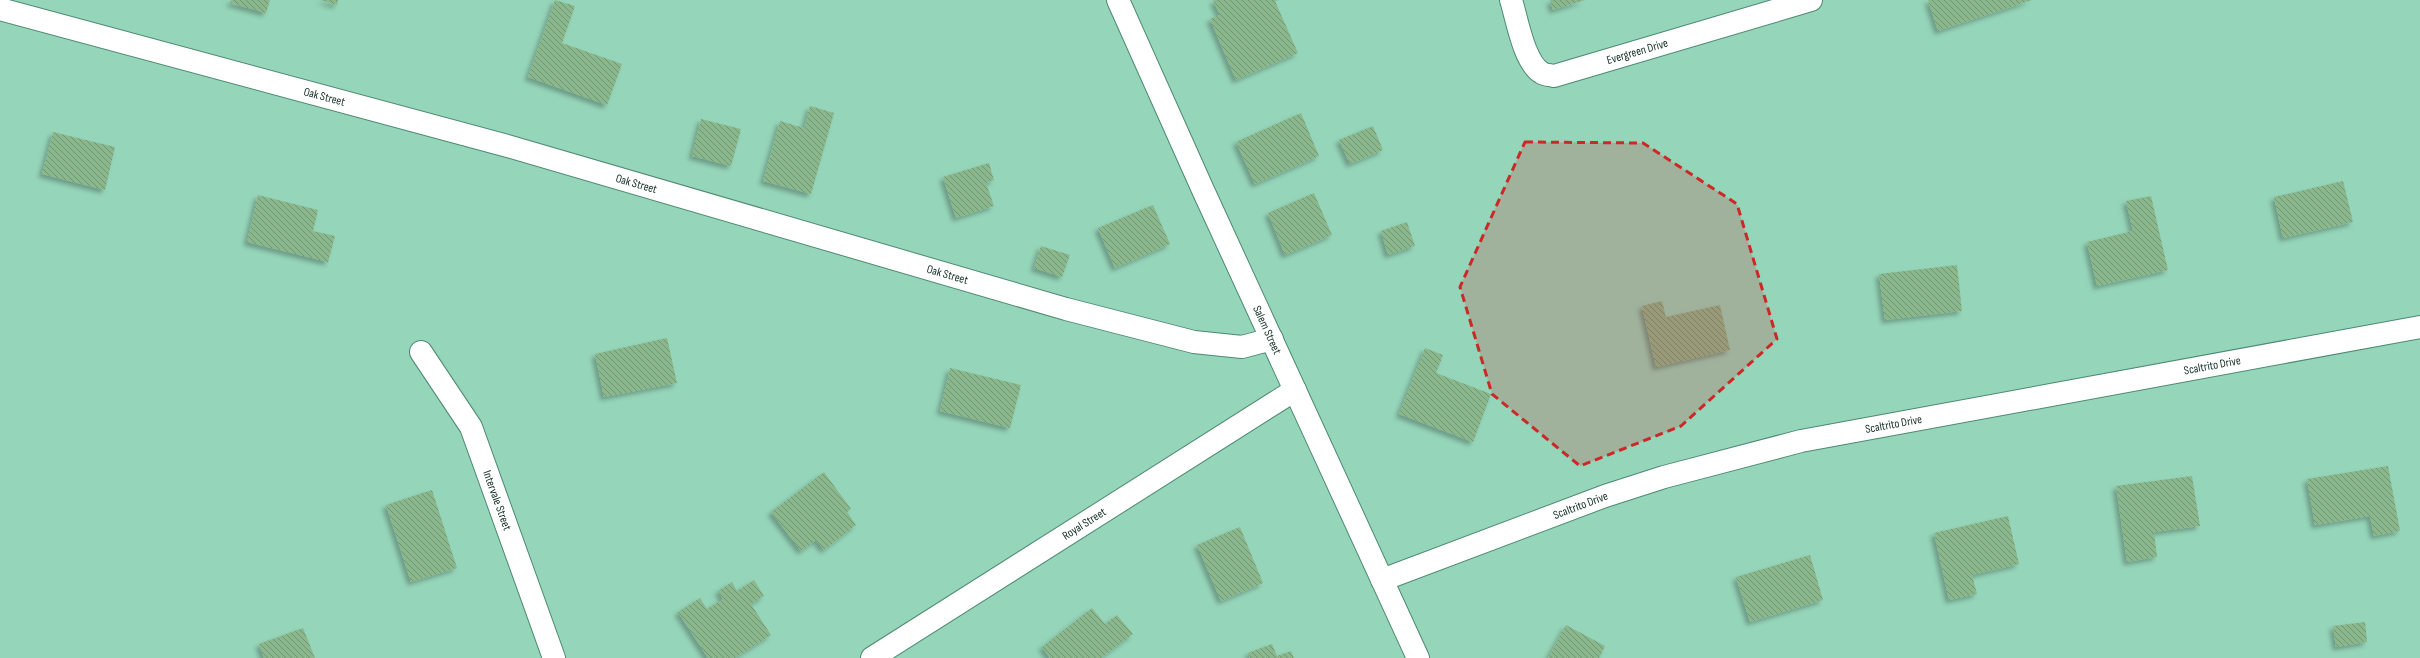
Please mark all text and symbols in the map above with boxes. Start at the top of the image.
street label: Evergreen Drive [1605,36,1670,68]
street label: Oak Street [302,84,347,110]
street label: Oak Street [614,171,659,197]
street label: Oak Street [925,262,970,288]
street label: Salem Street [1249,303,1285,357]
street label: Scaltrito Drive [2183,353,2242,378]
street label: Scaltrito Drive [1864,412,1923,437]
street label: Intervale Street [479,468,515,533]
street label: Scaltrito Drive [1551,489,1610,523]
street label: Royal Street [1060,504,1109,544]

